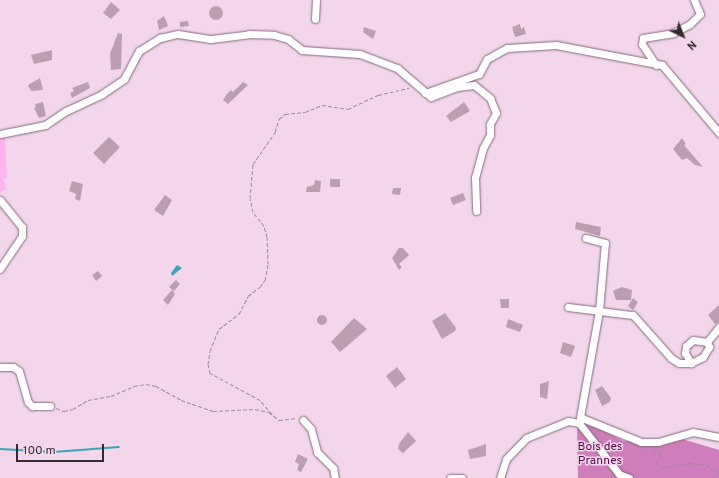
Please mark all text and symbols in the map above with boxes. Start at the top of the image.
north arrow [663,16,703,56]
text: N [684,37,699,53]
scale bar [18,436,106,462]
park label: Bois des Prannes [578,441,622,469]
text: 100 m [23,443,56,459]

